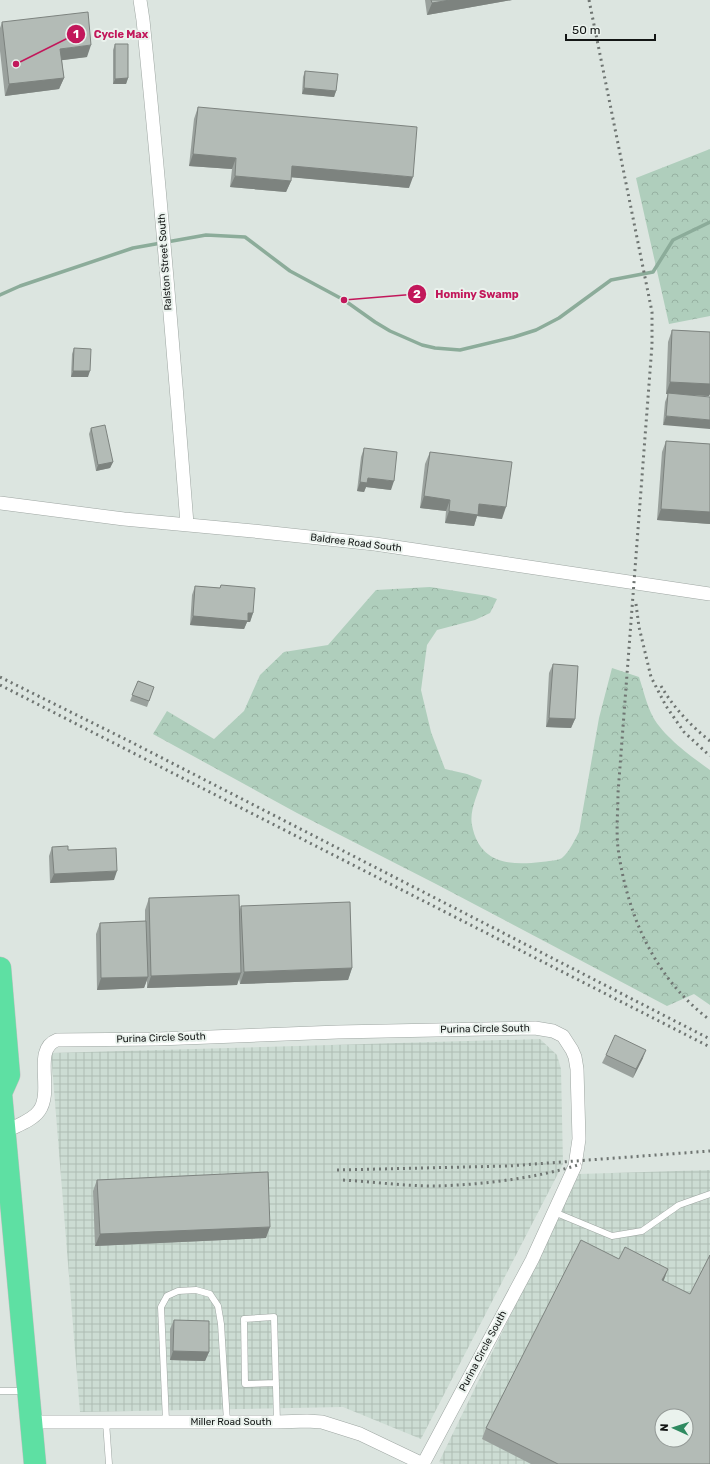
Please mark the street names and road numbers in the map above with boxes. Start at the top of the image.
street label: Ralston Street South [156,213,174,311]
street label: Baldree Road South [310,531,402,555]
street label: Purina Circle South [440,1022,530,1036]
street label: Purina Circle South [116,1030,206,1046]
street label: Purina Circle South [457,1309,509,1393]
street label: Miller Road South [191,1416,271,1428]

